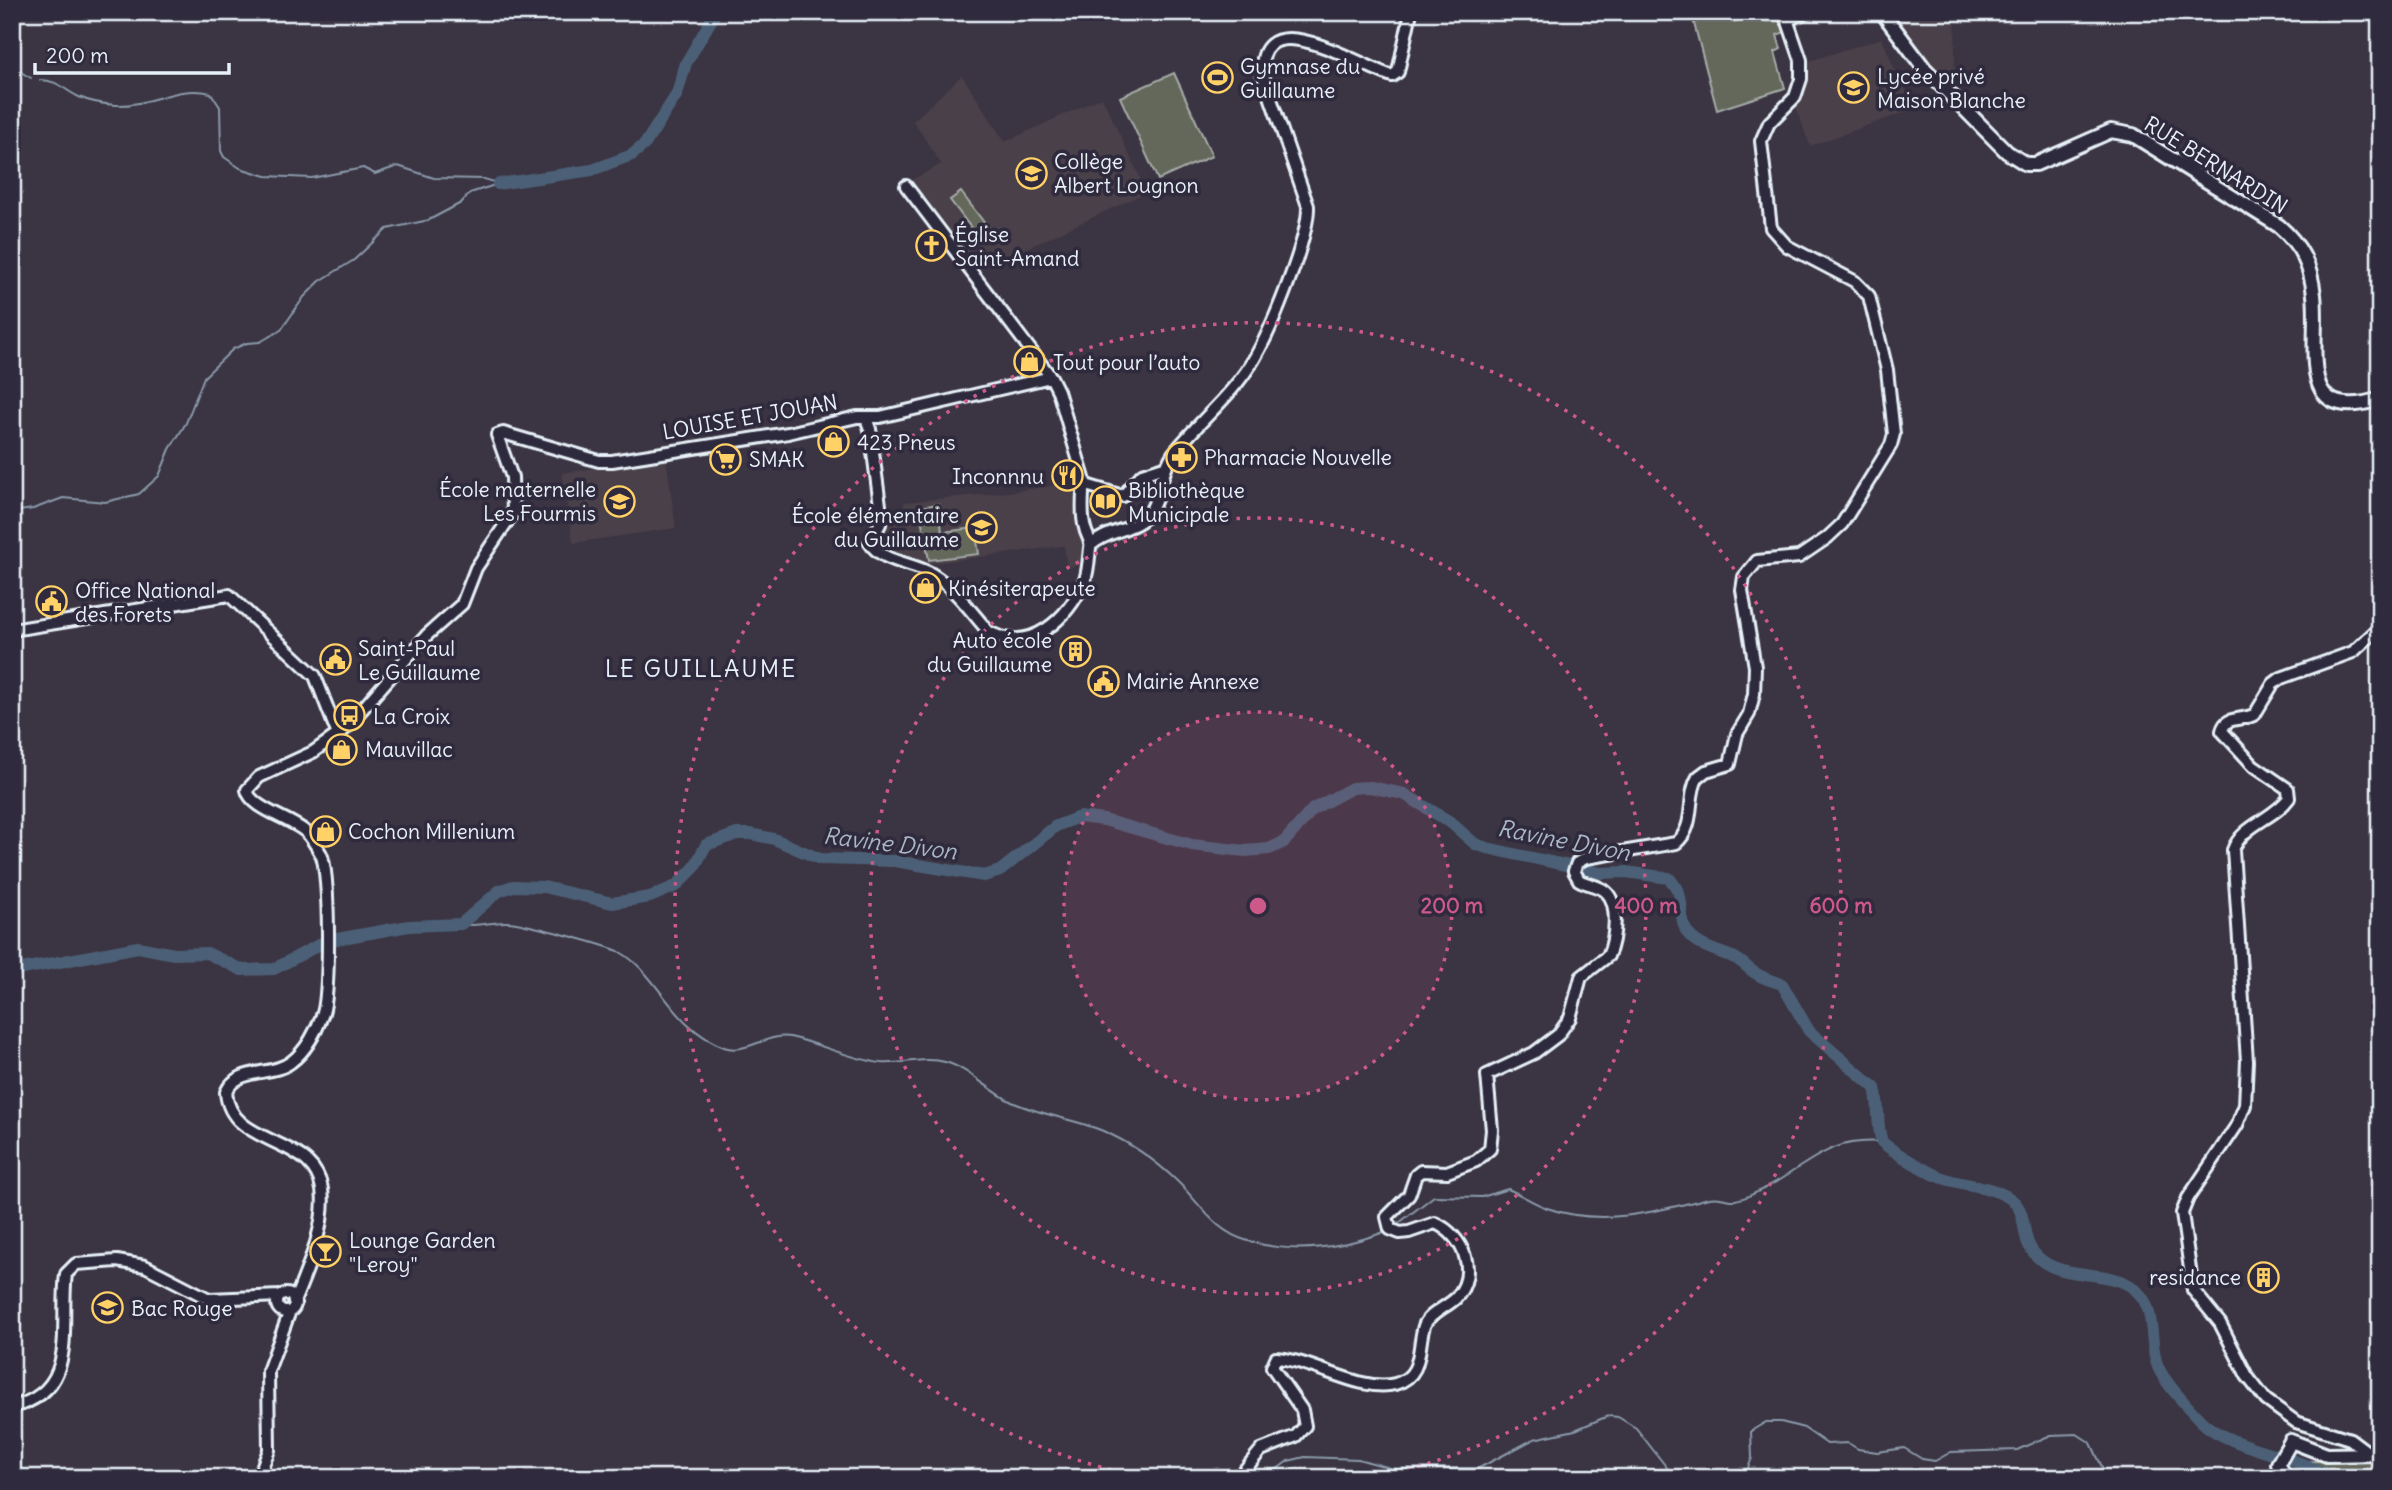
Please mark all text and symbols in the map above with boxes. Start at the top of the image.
scale bar [35,32,229,76]
text: 200 m [46,42,109,69]
place label: Gymnase du Guillaume [1240,53,1360,104]
sports icon: Gymnase du Guillaume [1200,61,1234,95]
place label: Lycée privé Maison Blanche [1877,63,2026,114]
school or university icon: Lycée privé Maison Blanche [1837,71,1871,105]
street label: RUE BERNARDIN [2139,110,2293,220]
place label: Collège Albert Lougnon [1054,148,1199,199]
school or university icon: Collège Albert Lougnon [1014,156,1048,190]
place label: Église Saint-Amand [955,221,1079,272]
church icon: Église Saint-Amand [915,229,949,263]
shop icon: Tout pour l’auto [1013,345,1047,379]
place label: Tout pour l’auto [1053,349,1200,376]
street label: LOUISE ET JOUAN [660,388,840,446]
shop icon: 423 Pneus [817,425,851,459]
place label: 423 Pneus [857,429,956,456]
pharmacy icon: Pharmacie Nouvelle [1164,440,1198,474]
supermarket icon: SMAK [709,442,743,476]
place label: Pharmacie Nouvelle [1204,444,1392,471]
place label: SMAK [749,446,804,473]
restaurant icon: Inconnnu [1050,459,1084,493]
place label: Inconnnu [952,463,1044,490]
place label: École maternelle Les Fourmis [439,476,596,527]
place label: Bibliothèque Municipale [1128,477,1245,528]
school or university icon: École maternelle Les Fourmis [602,484,636,518]
library icon: Bibliothèque Municipale [1088,485,1122,519]
place label: École élémentaire du Guillaume [792,502,959,553]
school or university icon: École élémentaire du Guillaume [965,510,999,544]
shop icon: Kinésiterapeute [908,571,942,605]
place label: Kinésiterapeute [948,575,1096,602]
place label: Office National des Forets [75,577,215,628]
public building icon: Office National des Forets [35,585,69,619]
place label: Auto école du Guillaume [927,627,1052,678]
place label: Saint-Paul Le Guillaume [358,635,481,686]
building icon: Auto école du Guillaume [1058,635,1092,669]
public building icon: Saint-Paul Le Guillaume [318,643,352,677]
district label: LE GUILLAUME [605,653,797,683]
public building icon: Mairie Annexe [1086,664,1120,698]
place label: Mairie Annexe [1126,668,1259,695]
bus stop icon: La Croix [333,699,367,733]
place label: La Croix [373,703,450,730]
shop icon: Mauvillac [325,732,359,766]
place label: Mauvillac [365,736,453,763]
water label: Ravine Divon [1495,813,1633,867]
shop icon: Cochon Millenium [308,814,342,848]
place label: Cochon Millenium [348,818,515,845]
water label: Ravine Divon [822,820,959,866]
text: 200 m [1421,892,1484,919]
text: 400 m [1614,892,1678,919]
text: 600 m [1809,892,1873,919]
centre of rings [1246,894,1270,918]
place label: Lounge Garden "Leroy" [349,1227,496,1278]
bar icon: Lounge Garden "Leroy" [309,1235,343,1269]
building icon: residance [2247,1260,2281,1294]
place label: residance [2149,1264,2241,1291]
school or university icon: Bac Rouge [91,1291,125,1325]
place label: Bac Rouge [131,1295,233,1322]

